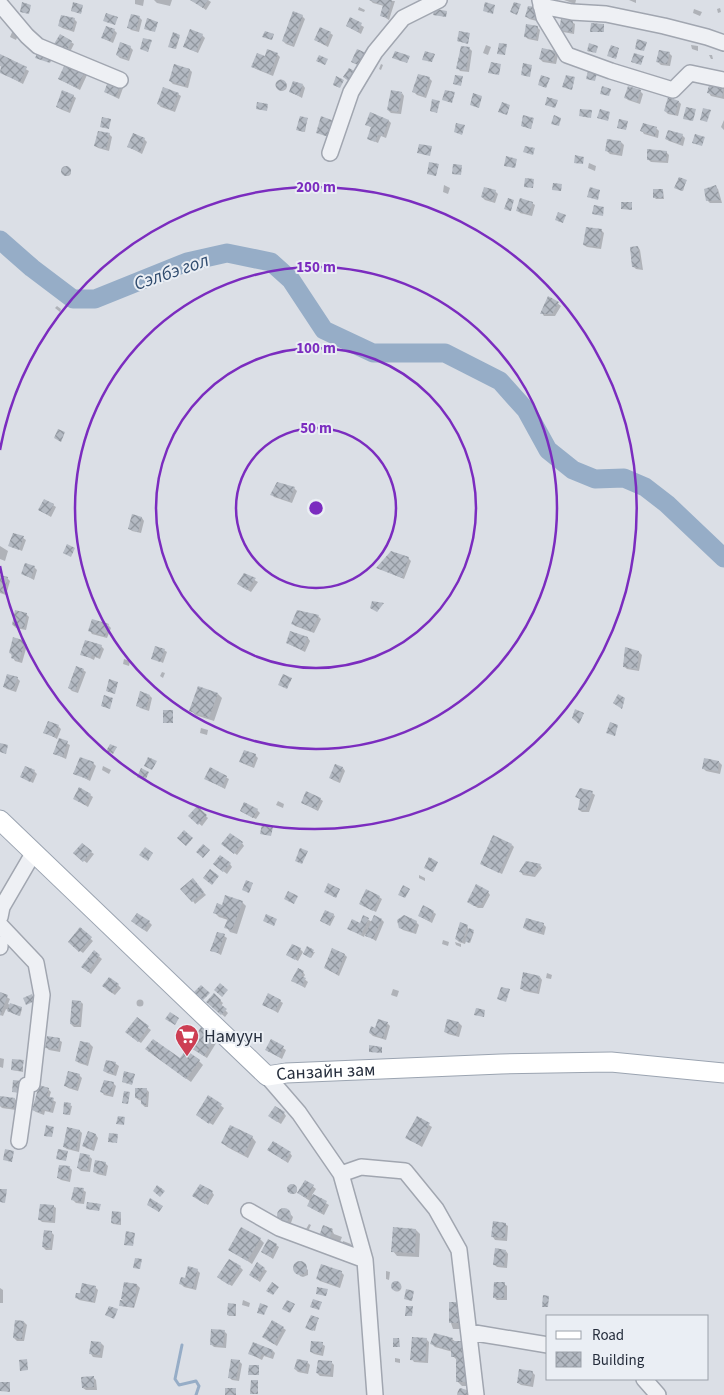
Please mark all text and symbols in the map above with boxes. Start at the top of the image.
text: 200 m [296,177,336,198]
water label: Сэлбэ гол [130,247,213,298]
text: 150 m [296,257,336,278]
text: 100 m [296,338,336,359]
text: 50 m [300,418,332,439]
centre of rings [307,499,325,517]
supermarket icon: Намуун [174,1023,200,1057]
place label: Намуун [204,1024,263,1049]
street label: Санзайн зам [274,1057,376,1087]
legend [546,1315,709,1380]
text: Road [592,1325,624,1346]
text: Building [592,1350,645,1371]

